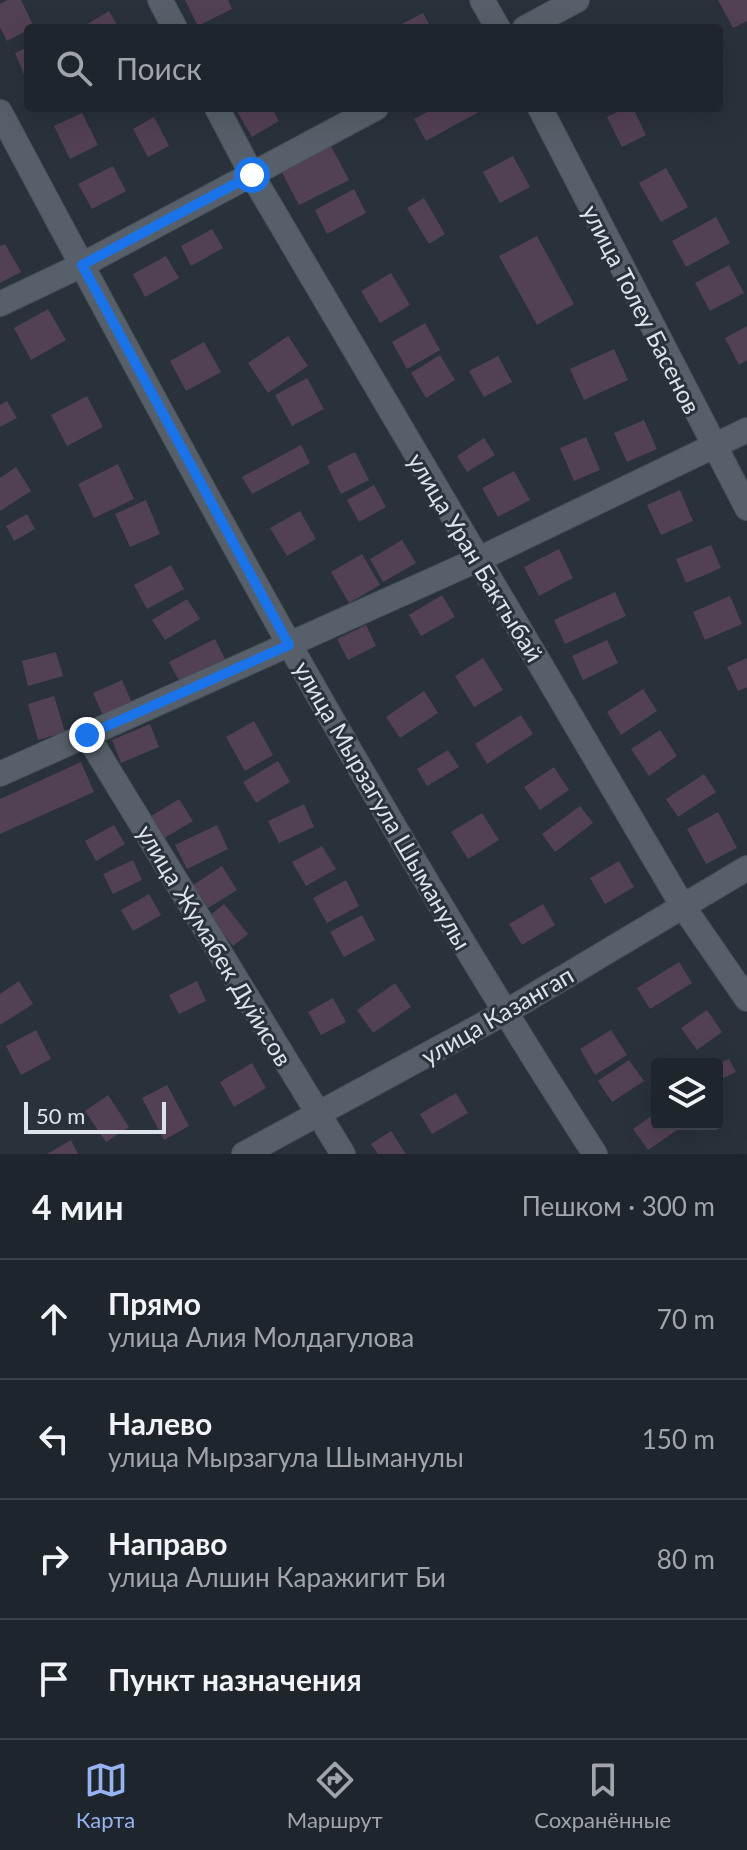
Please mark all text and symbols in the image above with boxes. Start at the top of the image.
search box [24,24,723,112]
icon: search [52,46,96,90]
text: Поиск [116,50,202,86]
route start [234,157,270,193]
street label: улица Толеу Басенов [577,200,707,418]
street label: улица Уран Бактыбай [402,447,550,667]
street label: улица Мырзагула Шыманулы [288,656,478,954]
route end [69,717,105,753]
street label: улица Жумабек Дуйисов [131,819,299,1071]
street label: улица Казангап [416,960,578,1070]
map controls [651,1058,723,1130]
button: layers [651,1058,723,1130]
scale bar [24,1098,166,1134]
text: 50 m [36,1102,85,1129]
text: 4 мин [32,1186,124,1227]
text: Пешком · 300 m [522,1190,715,1222]
text: Прямо [108,1285,201,1321]
icon: ahead [32,1297,76,1341]
text: 70 m [657,1303,715,1335]
text: улица Алия Молдагулова [108,1321,414,1353]
text: Налево [108,1405,212,1441]
icon: left [32,1417,76,1461]
text: 150 m [642,1423,715,1455]
text: улица Мырзагула Шыманулы [108,1441,464,1473]
text: Направо [108,1525,228,1561]
icon: right [32,1537,76,1581]
text: 80 m [657,1543,715,1575]
text: улица Алшин Каражигит Би [108,1561,446,1593]
icon: arrive [32,1657,76,1701]
text: Пункт назначения [108,1661,362,1697]
tab: Карта [76,1758,135,1833]
tab: Маршрут [287,1758,383,1833]
tab: Сохранённые [534,1758,671,1833]

